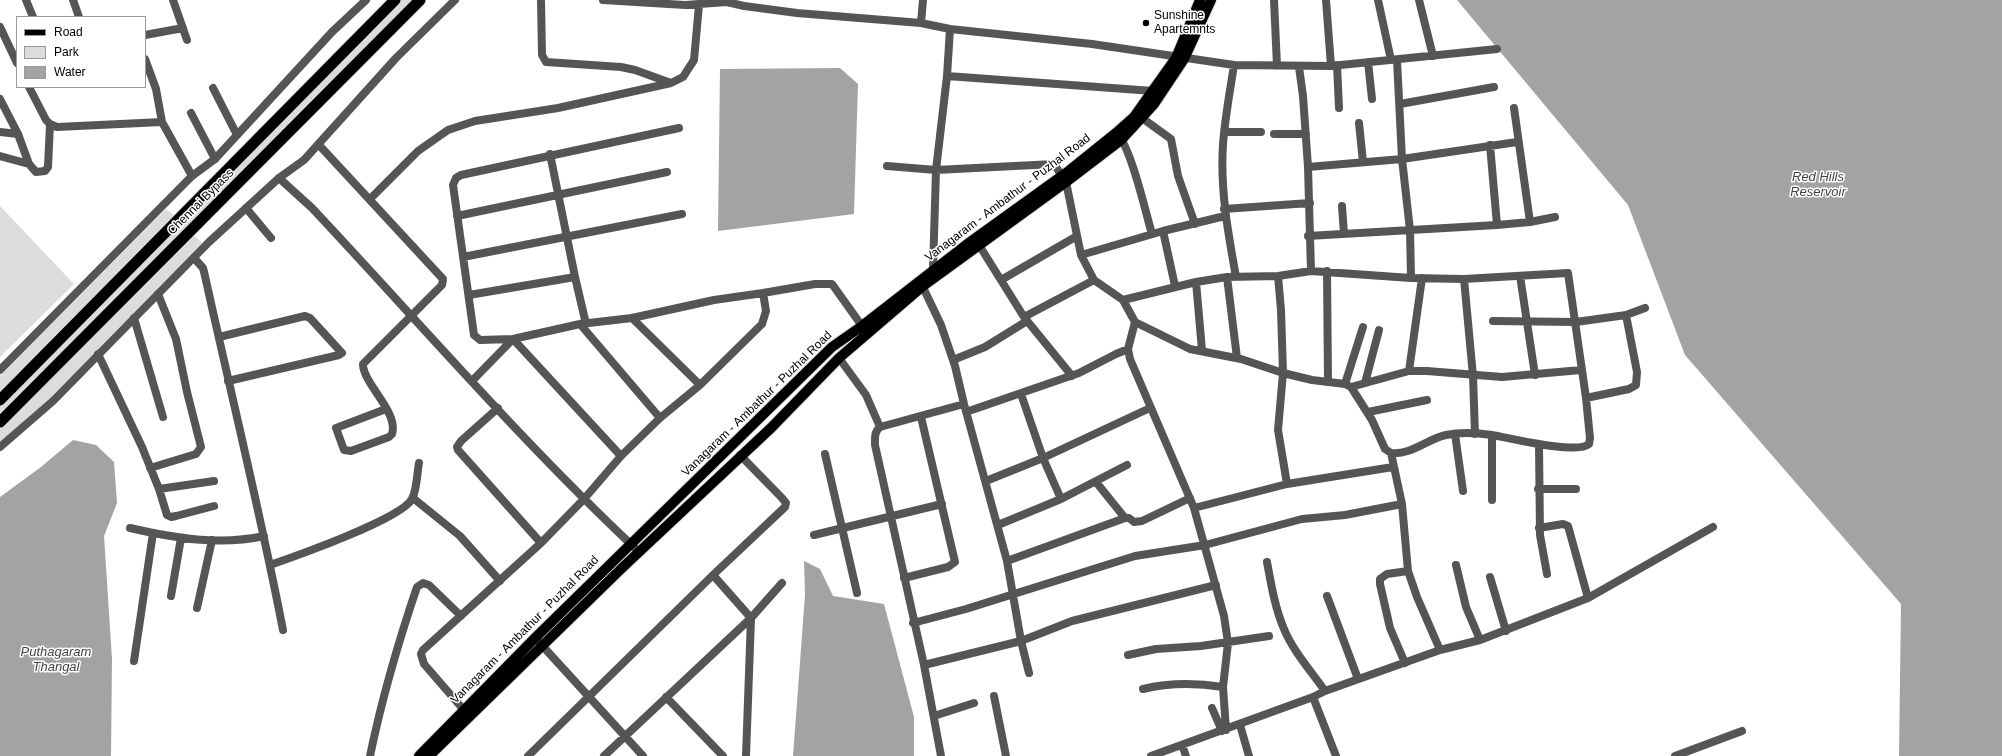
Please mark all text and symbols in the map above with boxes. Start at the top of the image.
place label: Sunshine Apartemnts [1154,9,1215,37]
legend [16,16,146,88]
marker: Sunshine Apartemnts [1141,18,1151,28]
text: Road [54,25,83,39]
text: Park [54,45,79,59]
text: Water [54,65,86,79]
street label: Vanagaram - Ambathur - Puzhal Road [923,131,1093,265]
street label: Chennai Bypass [165,166,237,238]
water label: Red Hills Reservoir [1790,169,1846,200]
street label: Vanagaram - Ambathur - Puzhal Road [679,328,835,480]
street label: Vanagaram - Ambathur - Puzhal Road [448,553,602,707]
water label: Puthagaram Thangal [21,644,91,675]

